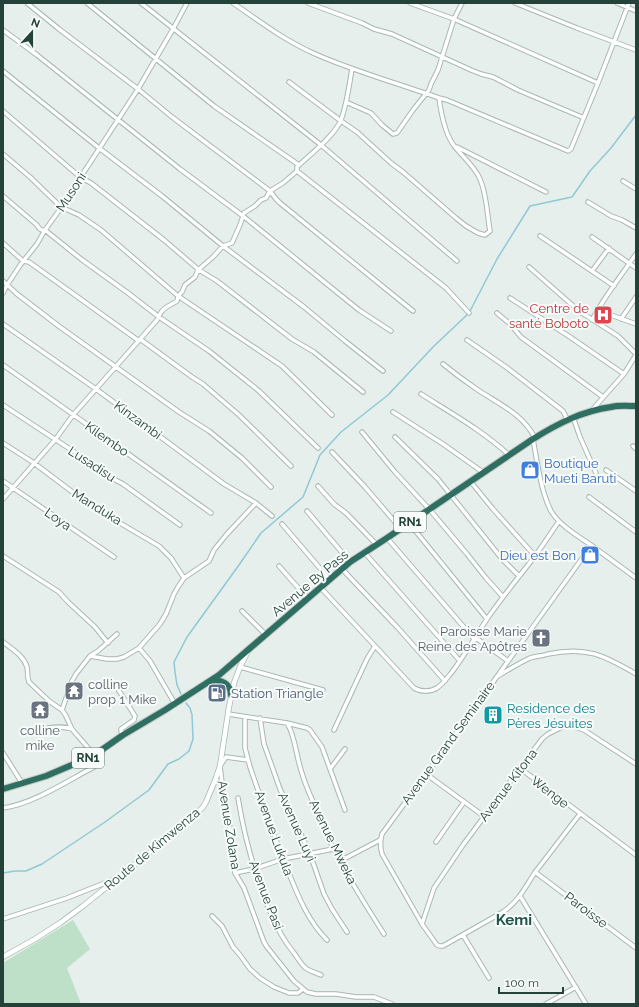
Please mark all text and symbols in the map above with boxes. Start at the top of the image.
north arrow [12,12,52,52]
text: N [29,16,42,31]
street label: Musoni [53,170,89,214]
place label: Centre de santé Boboto [509,301,589,331]
hospital icon: Centre de santé Boboto [592,304,614,326]
street label: Kinzambi [111,398,165,442]
street label: Kilembo [82,418,132,460]
street label: Lusadisu [65,443,119,485]
place label: Boutique Mueti Baruti [544,456,616,486]
shop icon: Boutique Mueti Baruti [519,459,541,481]
street label: Manduka [69,486,125,528]
street label: Loya [42,505,74,533]
road number: RN1 [394,512,426,532]
shop icon: Dieu est Bon [579,544,601,566]
street label: Avenue By Pass [269,547,351,619]
place label: Dieu est Bon [500,548,576,563]
place label: Paroisse Marie Reine des Apôtres [418,624,527,654]
church icon: Paroisse Marie Reine des Apôtres [530,627,552,649]
place label: colline prop 1 Mike [88,677,157,707]
street label: Avenue Grand Seminaire [398,678,498,808]
temple icon: colline prop 1 Mike [63,680,85,702]
fuel station icon: Station Triangle [206,682,228,704]
place label: Station Triangle [231,686,324,701]
temple icon: colline mike [29,699,51,721]
place label: Residence des Pères Jésuites [507,701,595,731]
building icon: Residence des Pères Jésuites [482,704,504,726]
place label: colline mike [20,723,60,753]
street label: Avenue Kitona [476,746,540,824]
road number: RN1 [72,748,104,768]
street label: Wenge [528,773,572,811]
street label: Avenue Zolana [215,779,243,871]
street label: Avenue Lukula [252,788,296,878]
street label: Avenue Luyi [275,790,319,864]
street label: Avenue Mweka [306,797,360,887]
street label: Route de Kimwenza [101,805,203,893]
street label: Avenue Pasi [246,858,286,932]
street label: Paroisse [561,889,611,931]
district label: Kemi [496,911,532,929]
scale bar [499,969,563,995]
text: 100 m [505,976,539,990]

